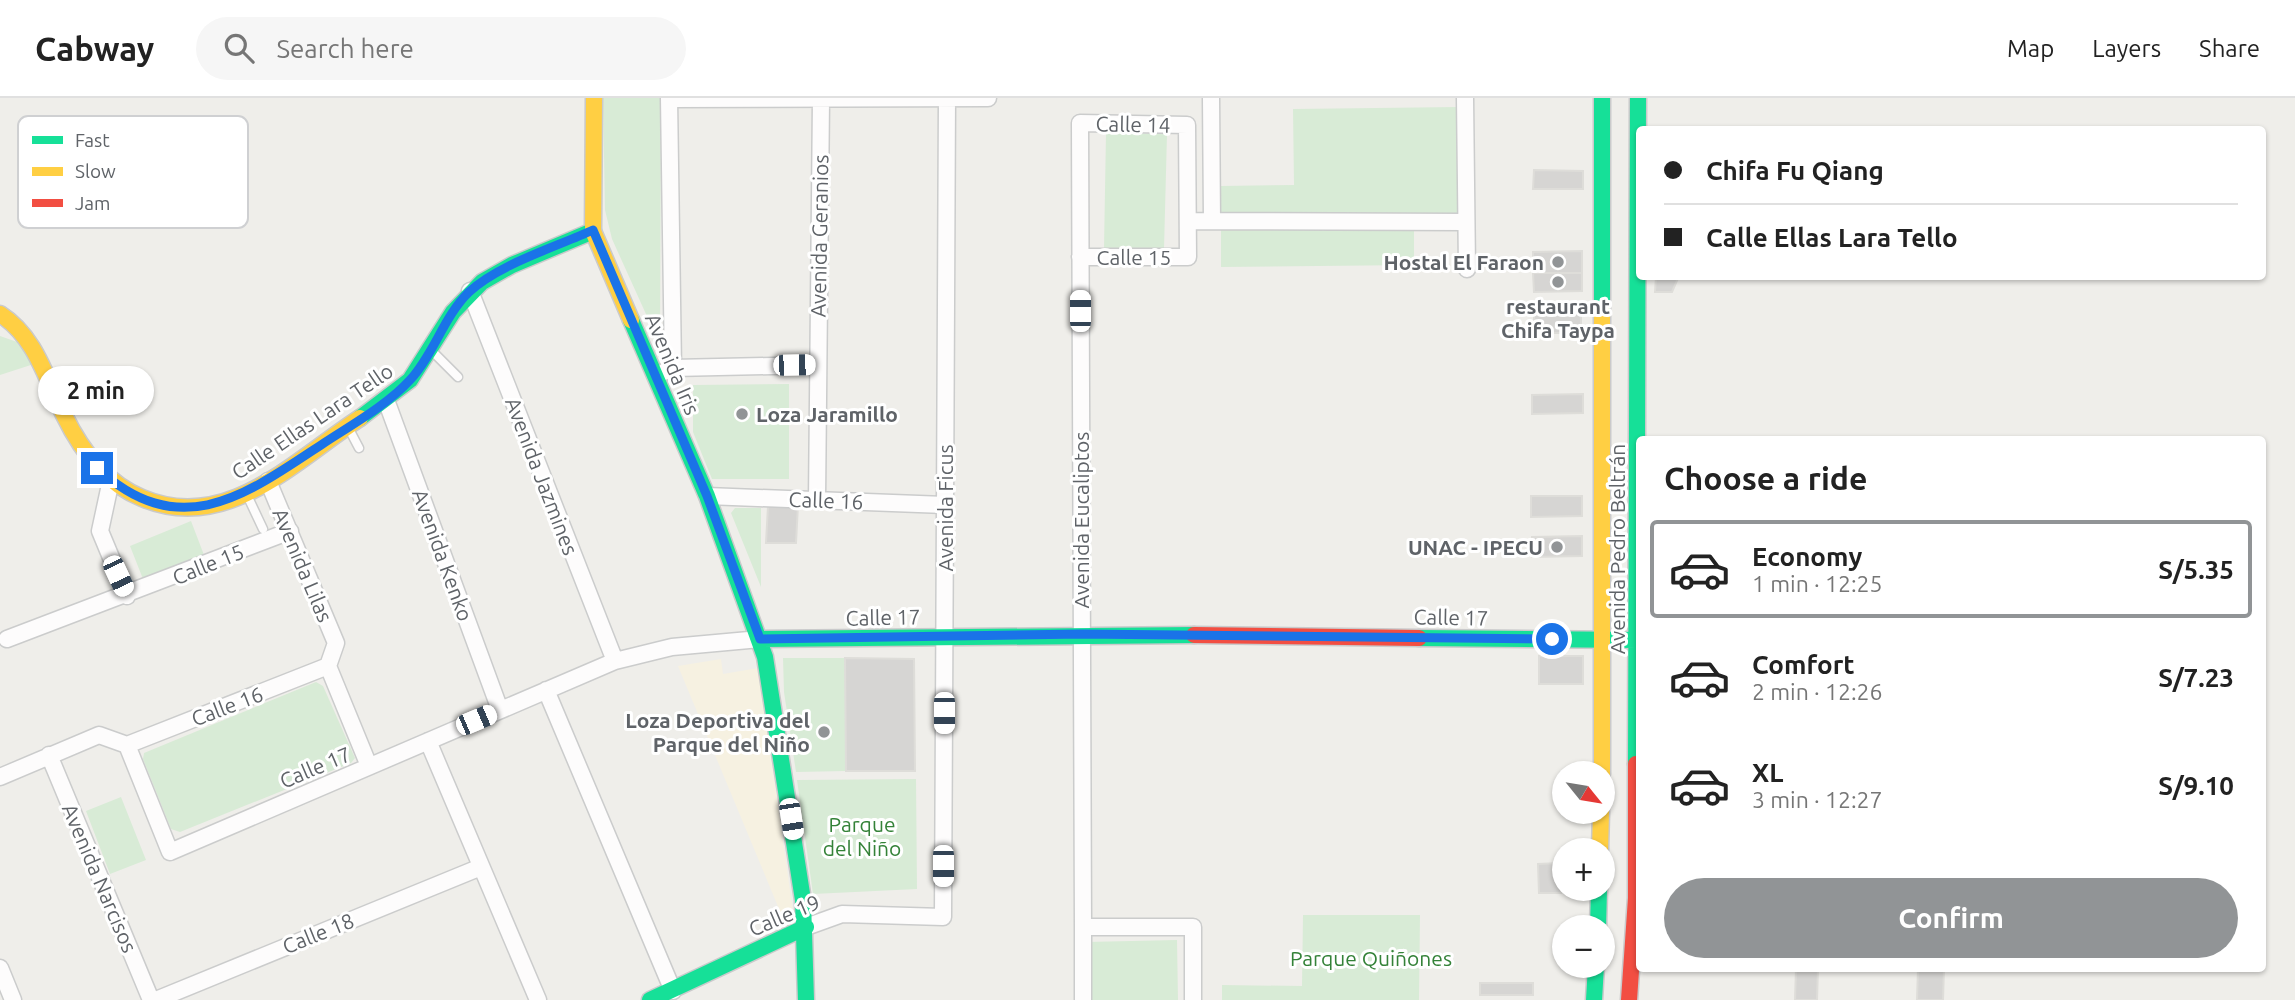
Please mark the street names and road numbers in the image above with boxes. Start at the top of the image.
street label: Calle 14 [1095,111,1171,137]
street label: Avenida Geranios [806,154,832,318]
street label: Calle 15 [1097,245,1171,269]
street label: Avenida Iris [641,310,705,418]
street label: Calle Ellas Lara Tello [227,358,397,484]
street label: Avenida Jazmines [501,394,583,558]
street label: Avenida Eucaliptos [1069,432,1093,608]
street label: Avenida Ficus [933,444,957,572]
street label: Avenida Pedro Beltrán [1605,444,1629,654]
street label: Avenida Kenko [408,486,478,624]
street label: Calle 16 [788,487,864,513]
street label: Avenida Lilas [268,504,338,626]
street label: Calle 15 [169,539,247,589]
street label: Calle 17 [845,604,921,630]
street label: Calle 17 [1413,604,1489,630]
street label: Calle 16 [188,681,266,731]
street label: Calle 17 [276,741,354,793]
street label: Avenida Narcisos [58,800,142,956]
street label: Calle 19 [745,889,823,941]
street label: Calle 18 [279,908,357,958]

